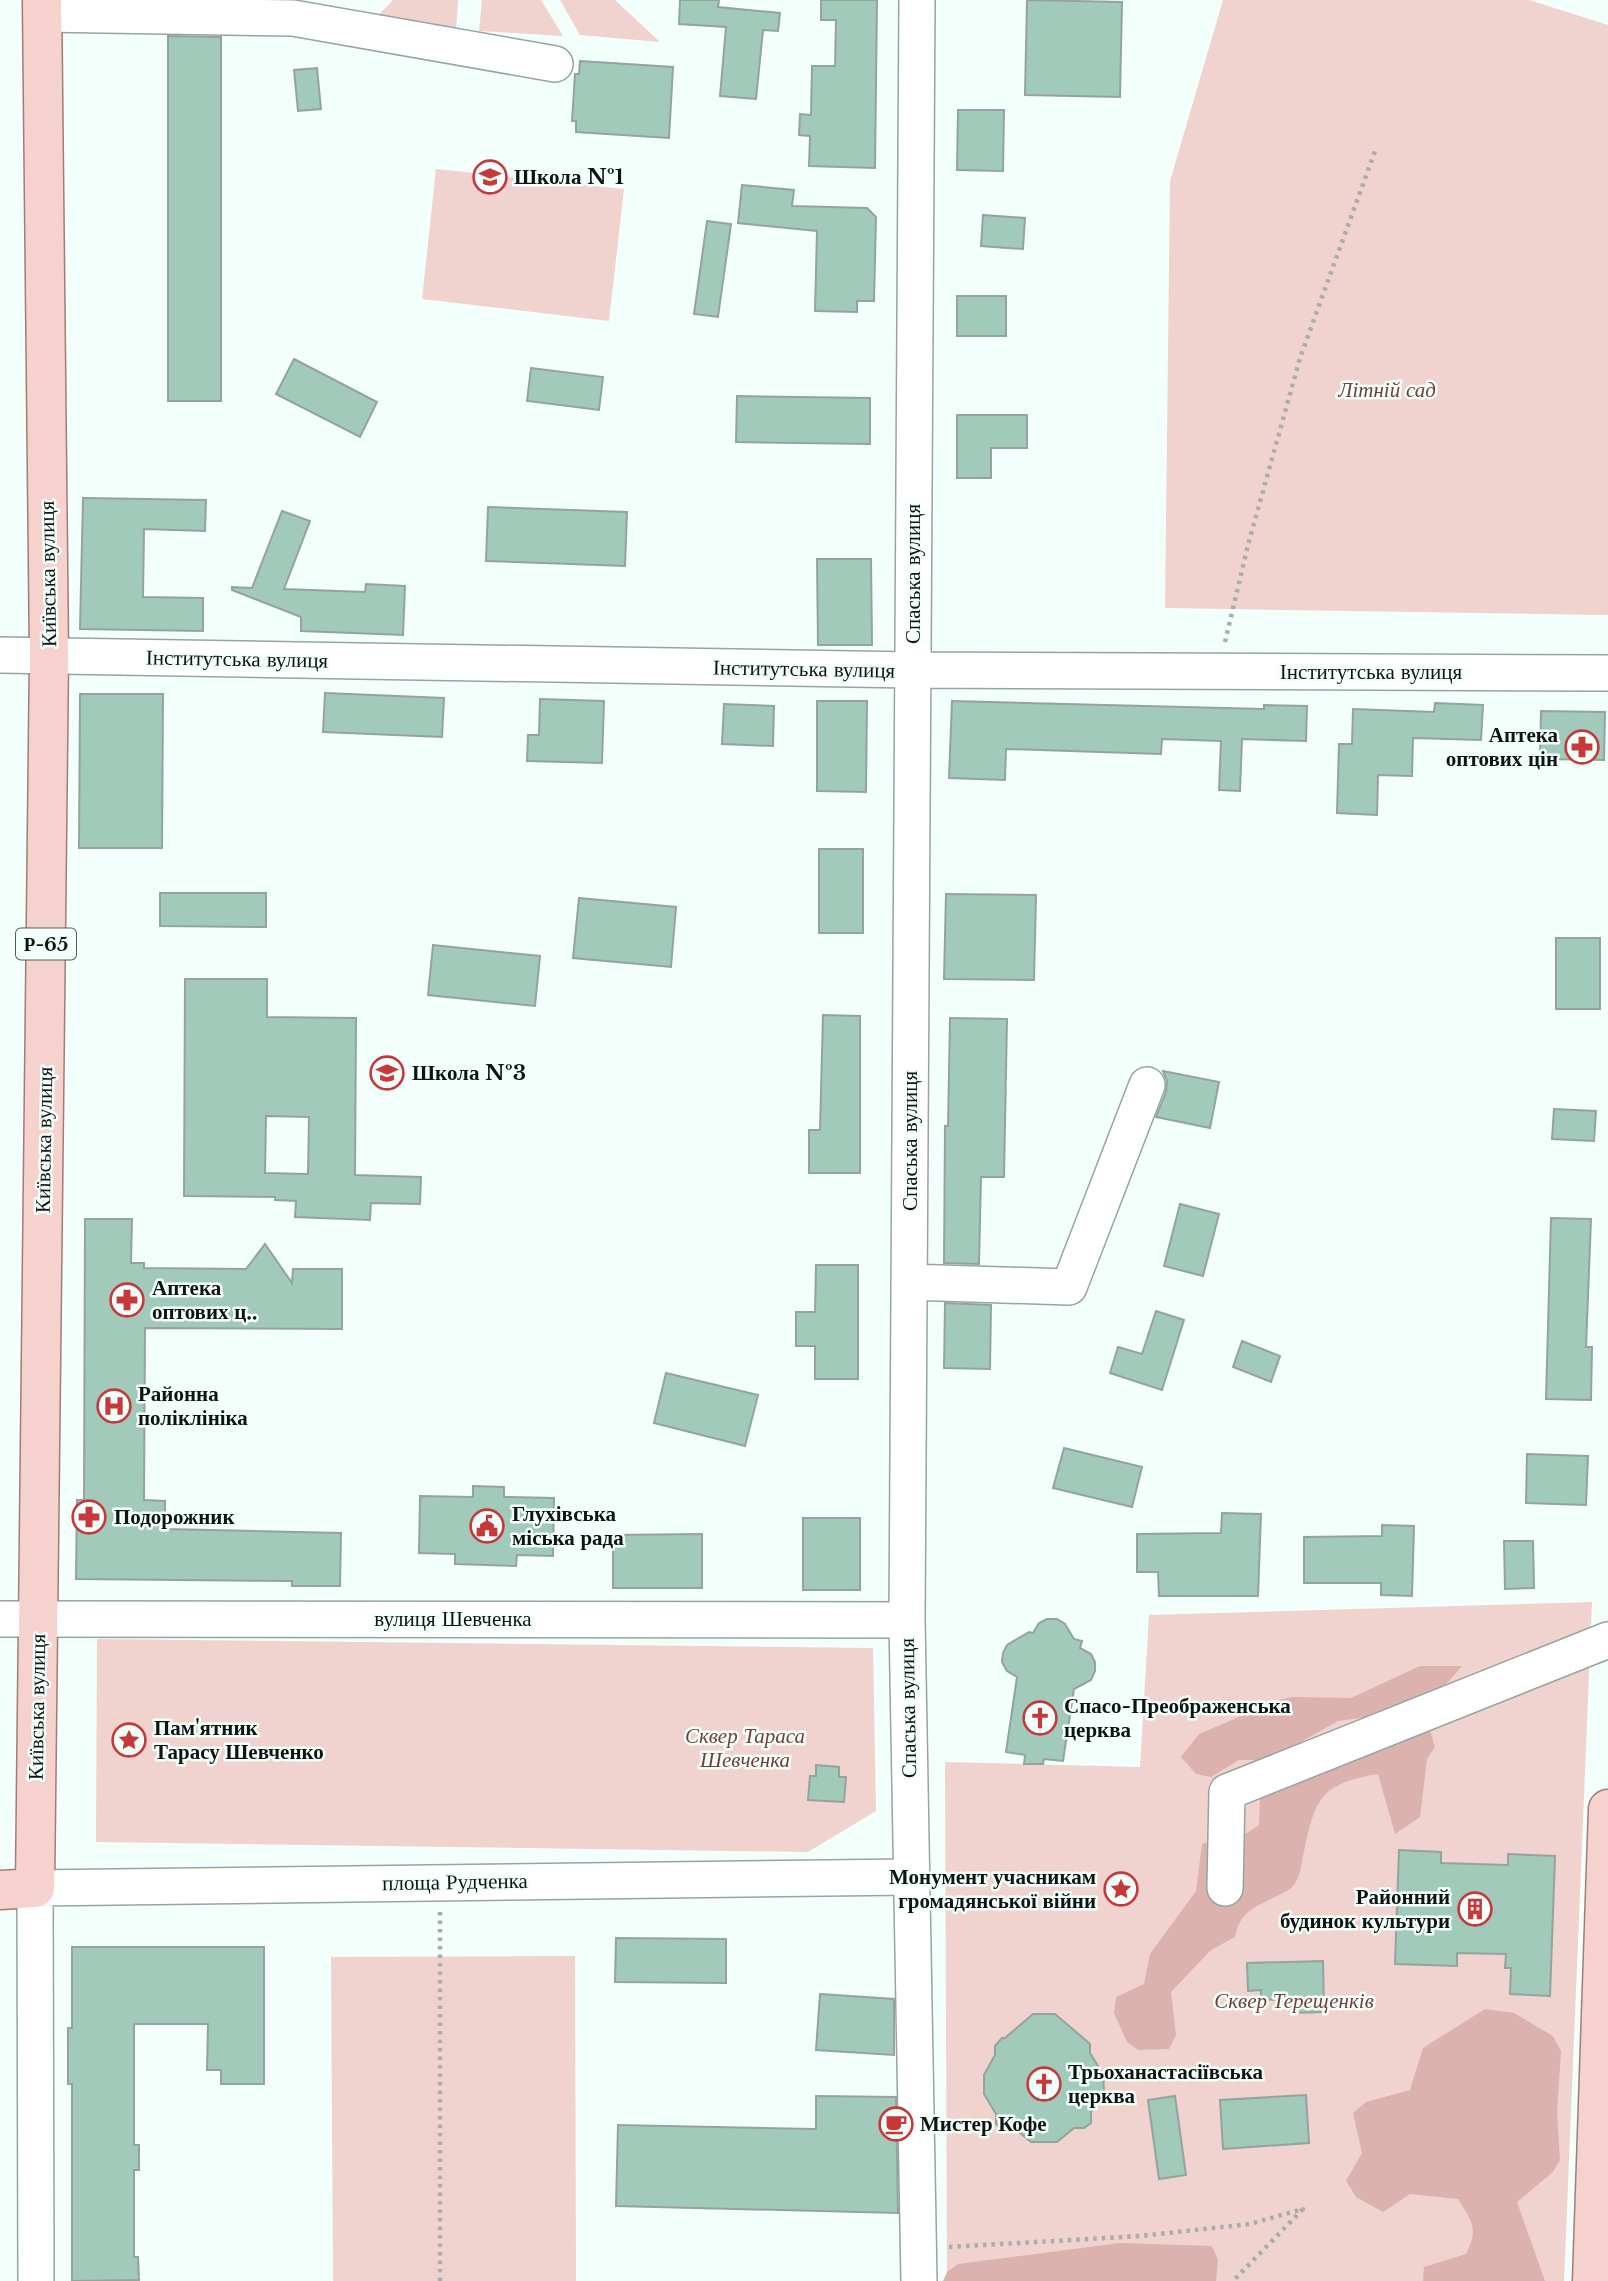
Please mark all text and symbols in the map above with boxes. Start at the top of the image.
school or university icon: Школа №1 [471,158,509,196]
place label: Школа №1 [514,164,624,190]
park label: Літній сад [1337,377,1436,403]
street label: Київська вулиця [34,500,62,647]
street label: Спаська вулиця [900,504,926,644]
street label: Інститутська вулиця [146,644,329,674]
street label: Інститутська вулиця [713,654,896,684]
street label: Інститутська вулиця [1280,659,1462,685]
place label: Аптека оптових цін [1446,722,1558,772]
pharmacy icon: Аптека оптових цін [1563,728,1601,766]
road number: Р-65 [16,928,76,960]
school or university icon: Школа №3 [368,1054,406,1092]
place label: Школа №3 [412,1060,526,1086]
street label: Київська вулиця [30,1066,58,1213]
street label: Спаська вулиця [897,1071,923,1211]
place label: Аптека оптових ц‥ [152,1275,258,1325]
pharmacy icon: Аптека оптових ц‥ [108,1281,146,1319]
place label: Районна поліклініка [138,1381,248,1431]
hospital icon: Районна поліклініка [95,1387,133,1425]
pharmacy icon: Подорожник [70,1498,108,1536]
place label: Глухівська міська рада [512,1501,624,1551]
place label: Подорожник [114,1504,235,1530]
public building icon: Глухівська міська рада [468,1507,506,1545]
street label: вулиця Шевченка [374,1606,532,1632]
street label: Київська вулиця [23,1633,51,1780]
street label: Спаська вулиця [894,1637,922,1778]
place label: Спасо-Преображенська церква [1064,1693,1291,1743]
church icon: Спасо-Преображенська церква [1021,1699,1059,1737]
place label: Пам'ятник Тарасу Шевченко [154,1715,324,1765]
place icon: Пам'ятник Тарасу Шевченко [110,1721,148,1759]
park label: Сквер Тараса Шевченка [685,1723,805,1773]
place label: Монумент учасникам громадянської війни [889,1864,1096,1914]
street label: площа Рудченка [382,1868,529,1896]
place icon: Монумент учасникам громадянської війни [1102,1870,1140,1908]
place label: Районний будинок культури [1280,1884,1450,1934]
building icon: Районний будинок культури [1456,1890,1494,1928]
park label: Сквер Терещенків [1214,1988,1374,2014]
place label: Трьоханастасіївська церква [1068,2059,1263,2109]
church icon: Трьоханастасіївська церква [1025,2065,1063,2103]
cafe icon: Мистер Кофе [877,2105,915,2143]
place label: Мистер Кофе [920,2111,1047,2137]

